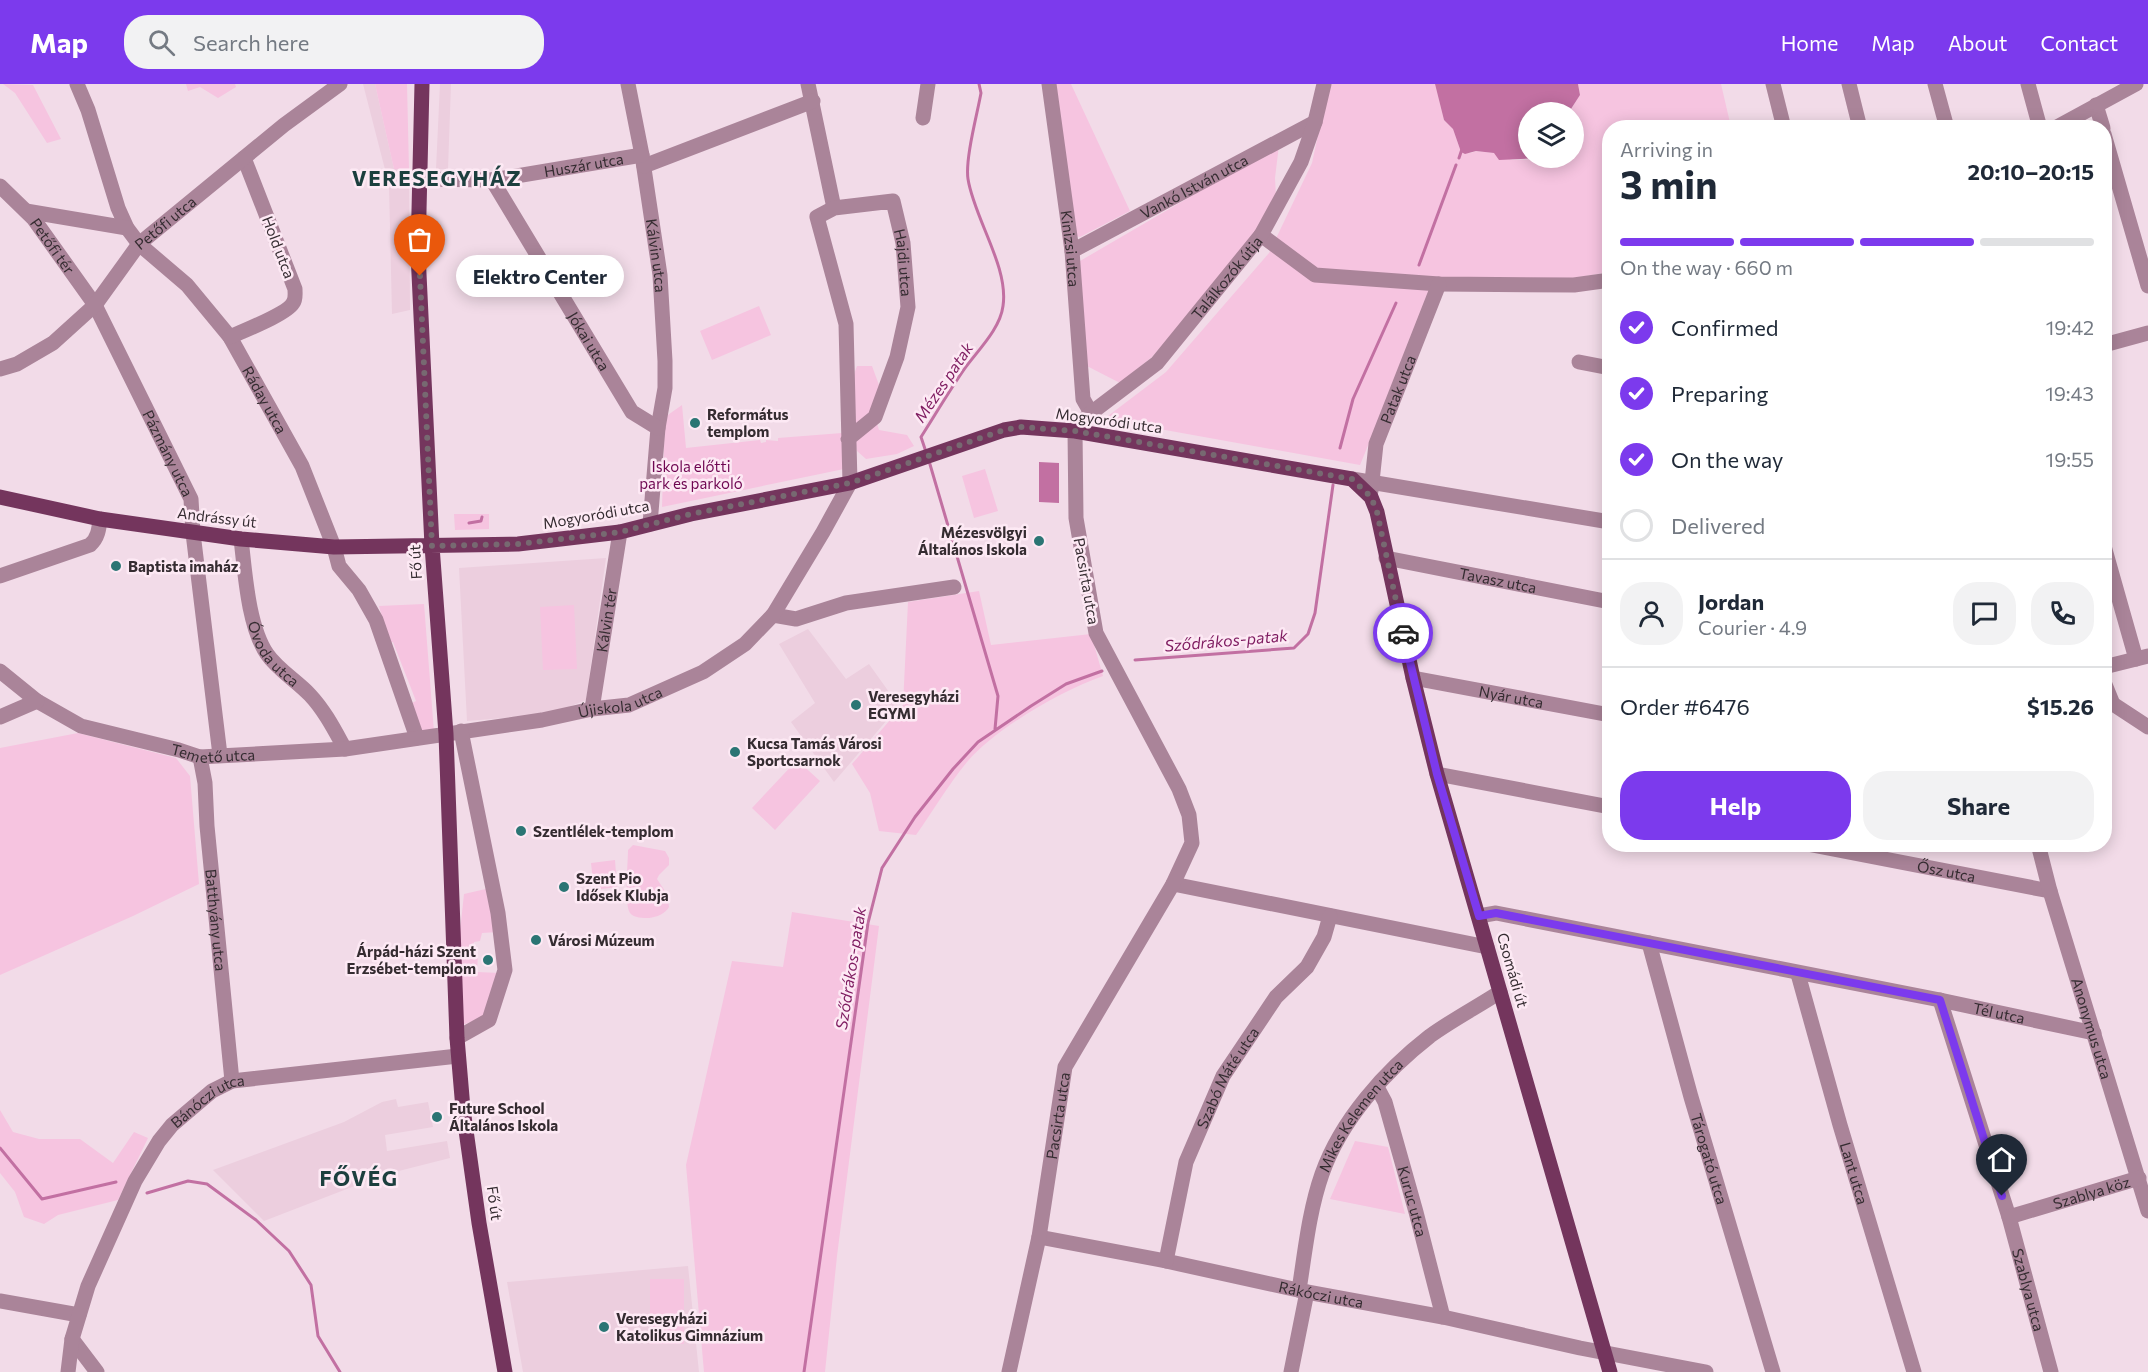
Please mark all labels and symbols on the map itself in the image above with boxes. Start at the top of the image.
street label: Huszár utca [543,149,625,180]
street label: Vankó István utca [1137,150,1251,222]
district label: VERESEGYHÁZ [352,165,522,190]
street label: Petőfi utca [131,192,199,253]
street label: Kinizsi utca [1057,209,1084,288]
street label: Hold utca [259,213,299,281]
street label: Petőfi tér [27,214,79,277]
pin [394,214,445,276]
street label: Kálvin utca [643,217,670,293]
street label: Hajdi utca [891,227,916,297]
street label: Találkozók útja [1187,232,1266,323]
callout: Elektro Center [456,255,624,297]
street label: Jókai utca [564,308,614,374]
water label: Mézes patak [909,338,977,425]
street label: Patak utca [1376,353,1419,426]
street label: Ráday utca [239,363,291,437]
street label: Mogyoródi utca [1054,404,1164,436]
place label: Református templom [707,405,789,440]
street label: Pázmány utca [139,407,197,499]
marker: Református templom [688,416,702,430]
park label: Iskola előtti park és parkoló [639,457,743,492]
street label: Mogyoródi utca [541,496,651,532]
street label: Andrássy út [176,503,258,531]
place label: Mézesvölgyi Általános Iskola [918,523,1027,558]
marker: Mézesvölgyi Általános Iskola [1032,534,1046,548]
street label: Pacsirta utca [1071,536,1103,626]
street label: Fő út [405,544,425,580]
place label: Baptista imaház [128,557,239,575]
marker: Baptista imaház [109,559,123,573]
street label: Tavasz utca [1458,564,1538,596]
street label: Kálvin tér [592,587,620,653]
courier [1373,603,1433,663]
street label: Óvoda utca [245,618,303,690]
water label: Sződrákos-patak [1164,625,1289,655]
street label: Újiskola utca [576,682,665,721]
street label: Nyár utca [1478,682,1545,711]
place label: Veresegyházi EGYMI [868,687,959,722]
marker: Veresegyházi EGYMI [849,698,863,712]
place label: Kucsa Tamás Városi Sportcsarnok [747,734,882,769]
street label: Temető utca [169,739,256,766]
marker: Kucsa Tamás Városi Sportcsarnok [728,745,742,759]
place label: Szentlélek-templom [533,822,674,840]
marker: Szentlélek-templom [514,824,528,838]
street label: Ősz utca [1916,856,1977,885]
street label: Batthyány utca [202,868,230,972]
place label: Szent Pio Idősek Klubja [576,869,669,904]
marker: Szent Pio Idősek Klubja [557,880,571,894]
water label: Sződrákos-patak [831,905,869,1031]
place label: Városi Múzeum [548,931,655,949]
street label: Csomádi út [1494,931,1532,1009]
marker: Városi Múzeum [529,933,543,947]
place label: Árpád-házi Szent Erzsébet-templom [347,942,476,977]
marker: Árpád-házi Szent Erzsébet-templom [481,953,495,967]
street label: Anonymus utca [2068,975,2116,1081]
street label: Tél utca [1971,998,2027,1027]
street label: Szabó Máté utca [1192,1024,1262,1131]
street label: Mikes Kelemen utca [1315,1055,1406,1175]
street label: Bánóczi utca [167,1071,245,1131]
street label: Pacsirta utca [1042,1071,1073,1161]
place label: Future School Általános Iskola [449,1099,558,1134]
marker: Future School Általános Iskola [430,1110,444,1124]
street label: Tárogató utca [1687,1111,1731,1206]
pin [1976,1134,2027,1196]
street label: Lant utca [1837,1140,1872,1206]
street label: Kuruc utca [1394,1164,1431,1239]
district label: FŐVÉG [320,1165,398,1190]
street label: Szablya köz [2051,1172,2132,1212]
street label: Fő út [484,1185,506,1221]
street label: Szablya utca [2009,1246,2048,1333]
street label: Rákóczi utca [1277,1277,1365,1311]
place label: Veresegyházi Katolikus Gimnázium [616,1309,763,1344]
marker: Veresegyházi Katolikus Gimnázium [597,1320,611,1334]

